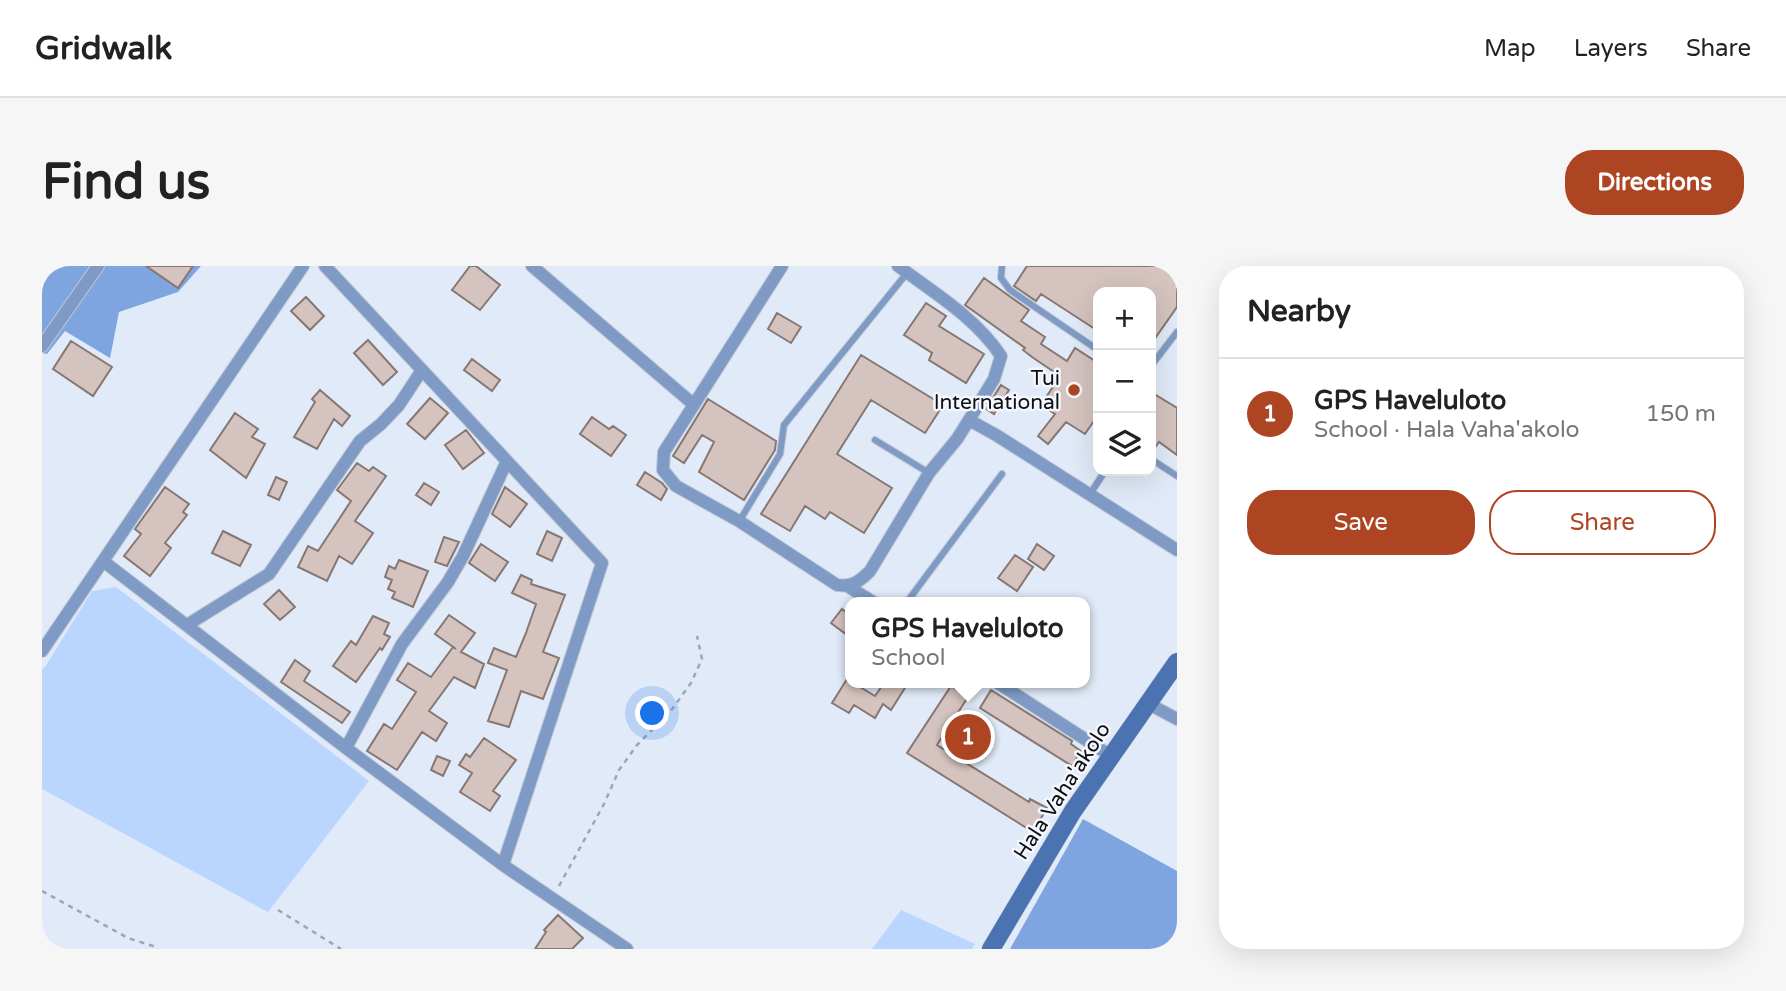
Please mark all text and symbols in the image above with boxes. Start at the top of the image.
text: Gridwalk [35,29,172,68]
text: Map [1484,34,1536,63]
text: Layers [1574,34,1648,63]
text: Share [1686,34,1751,63]
button: Directions [1565,150,1744,215]
text: Find us [42,153,210,212]
map controls [1093,287,1156,476]
button: + [1093,287,1156,350]
text: Nearby [1247,293,1351,330]
button: − [1093,350,1156,413]
place label: Tui International [934,366,1060,415]
marker: Tui International [1066,382,1082,398]
text: GPS Haveluloto [1314,385,1506,416]
text: 1 [1263,400,1277,428]
text: 150 m [1646,400,1716,428]
button: layers [1093,413,1156,476]
text: School · Hala Vaha'akolo [1314,416,1580,444]
button: Save [1247,490,1475,555]
button: Share [1489,490,1716,555]
popup [845,597,1090,688]
text: GPS Haveluloto [871,613,1064,644]
text: School [871,644,945,672]
your location [635,696,669,730]
pin: 1 [945,711,991,763]
street label: Hala Vaha'akolo [1009,718,1116,865]

